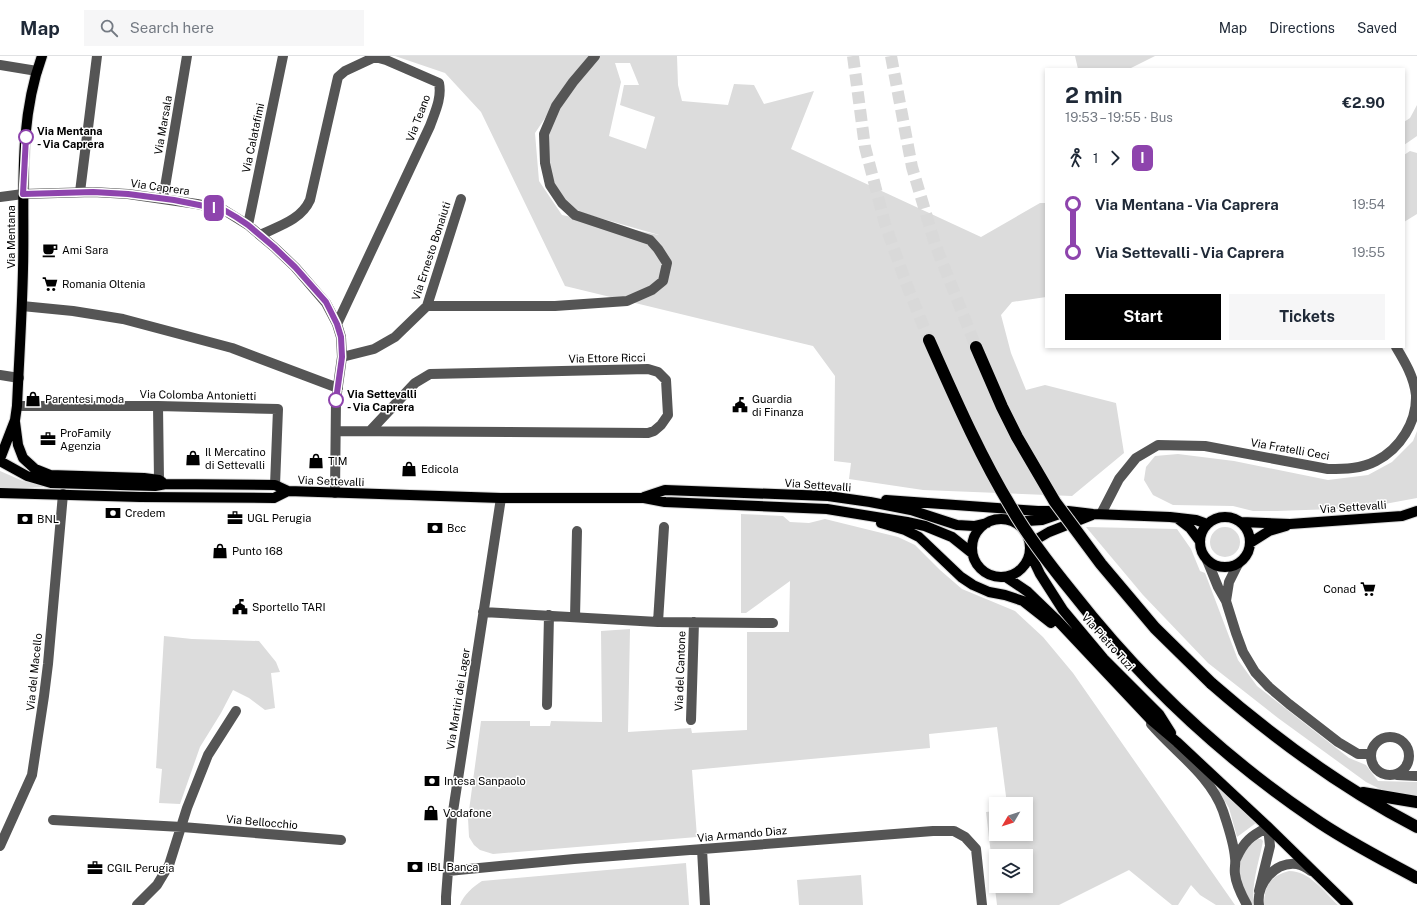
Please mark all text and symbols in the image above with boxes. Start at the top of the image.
search box [84,10,364,46]
text: Map [20,17,60,39]
icon: search [98,17,120,39]
text: Search here [130,19,214,36]
text: Map [1219,20,1247,36]
text: Directions [1269,20,1335,36]
text: Saved [1357,20,1397,36]
text: 2 min [1065,82,1123,108]
street label: Via Teano [404,93,432,143]
street label: Via Marsala [152,94,174,156]
text: €2.90 [1342,94,1385,111]
street label: Via Calatafimi [240,102,266,174]
text: 19:53 – 19:55 · Bus [1065,110,1173,125]
place label: Via Mentana - Via Caprera [37,125,104,150]
marker: Via Mentana - Via Caprera [18,129,34,145]
icon: walk [1065,147,1087,169]
icon: forward [1104,147,1126,169]
text: I [1140,150,1145,166]
text: 1 [1093,151,1098,166]
street label: Via Caprera [130,177,190,197]
line badge: I [201,195,227,221]
text: Via Mentana - Via Caprera [1095,196,1279,213]
text: 19:54 [1352,197,1385,212]
text: I [212,200,216,216]
street label: Via Ernesto Bonaiuti [409,200,453,302]
street label: Via Mentana [5,205,17,269]
cafe icon: Ami Sara [41,241,59,259]
place label: Ami Sara [62,244,108,256]
text: Via Settevalli - Via Caprera [1095,244,1284,261]
text: 19:55 [1352,245,1385,260]
supermarket icon: Romania Oltenia [41,275,59,293]
place label: Romania Oltenia [62,278,145,290]
button: Start [1065,294,1221,340]
button: Tickets [1229,294,1385,340]
street label: Via Ettore Ricci [568,351,646,365]
street label: Via Colomba Antonietti [140,388,256,402]
place label: Via Settevalli - Via Caprera [347,388,417,413]
shop icon: Parentesi moda [24,390,42,408]
marker: Via Settevalli - Via Caprera [328,392,344,408]
place label: Parentesi moda [45,393,124,405]
place label: Guardia di Finanza [752,393,804,418]
public building icon: Guardia di Finanza [731,396,749,414]
place label: ProFamily Agenzia [60,427,111,452]
office icon: ProFamily Agenzia [39,430,57,448]
street label: Via Fratelli Ceci [1250,436,1330,462]
place label: Il Mercatino di Settevalli [205,446,266,471]
shop icon: Il Mercatino di Settevalli [184,449,202,467]
shop icon: TIM [307,452,325,470]
place label: TIM [328,455,347,467]
shop icon: Edicola [400,460,418,478]
place label: Edicola [421,463,459,475]
street label: Via Settevalli [297,474,365,488]
street label: Via Settevalli [784,477,852,493]
street label: Via Settevalli [1319,499,1387,515]
bank icon: Credem [104,504,122,522]
place label: Credem [125,507,165,519]
office icon: UGL Perugia [226,509,244,527]
bank icon: BNL [16,510,34,528]
place label: UGL Perugia [247,512,311,524]
place label: BNL [37,513,59,525]
bank icon: Bcc [426,519,444,537]
place label: Bcc [447,522,466,534]
shop icon: Punto 168 [211,542,229,560]
place label: Punto 168 [232,545,283,557]
supermarket icon: Conad [1359,580,1377,598]
place label: Conad [1323,583,1356,595]
public building icon: Sportello TARI [231,598,249,616]
place label: Sportello TARI [252,601,326,613]
street label: Via Pietro Tuzi [1079,611,1137,673]
street label: Via del Cantone [673,631,687,711]
street label: Via del Macello [24,633,44,711]
street label: Via Martiri dei Lager [444,647,472,751]
bank icon: Intesa Sanpaolo [423,772,441,790]
place label: Intesa Sanpaolo [444,775,526,787]
north arrow [989,797,1033,841]
map controls [989,797,1033,893]
shop icon: Vodafone [422,804,440,822]
place label: Vodafone [443,807,492,819]
street label: Via Bellocchio [226,813,298,831]
street label: Via Armando Diaz [697,824,787,844]
button: layers [989,849,1033,893]
bank icon: IBL Banca [406,858,424,876]
office icon: CGIL Perugia [86,859,104,877]
place label: IBL Banca [427,861,478,873]
place label: CGIL Perugia [107,862,174,874]

